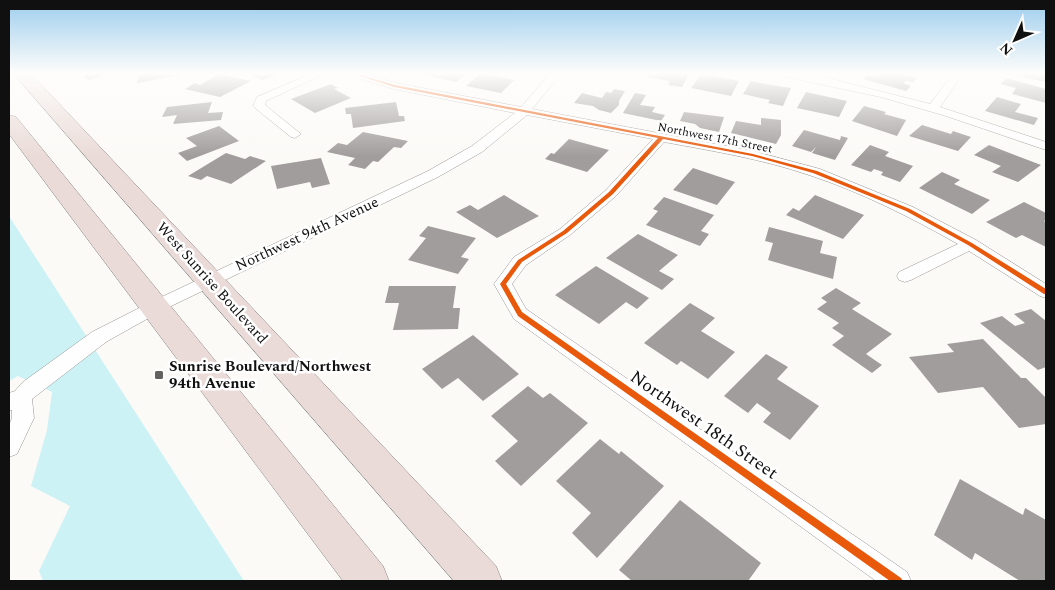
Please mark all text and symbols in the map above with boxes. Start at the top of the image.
north arrow [990,15,1040,65]
text: N [995,37,1018,60]
street label: Northwest 17th Street [656,118,774,158]
street label: Northwest 94th Avenue [231,191,383,277]
street label: West Sunrise Boulevard [151,217,273,349]
place label: Sunrise Boulevard/Northwest 94th Avenue [169,355,371,395]
street label: Northwest 18th Street [624,364,784,486]
marker: Sunrise Boulevard/Northwest 94th Avenue [153,369,165,381]

